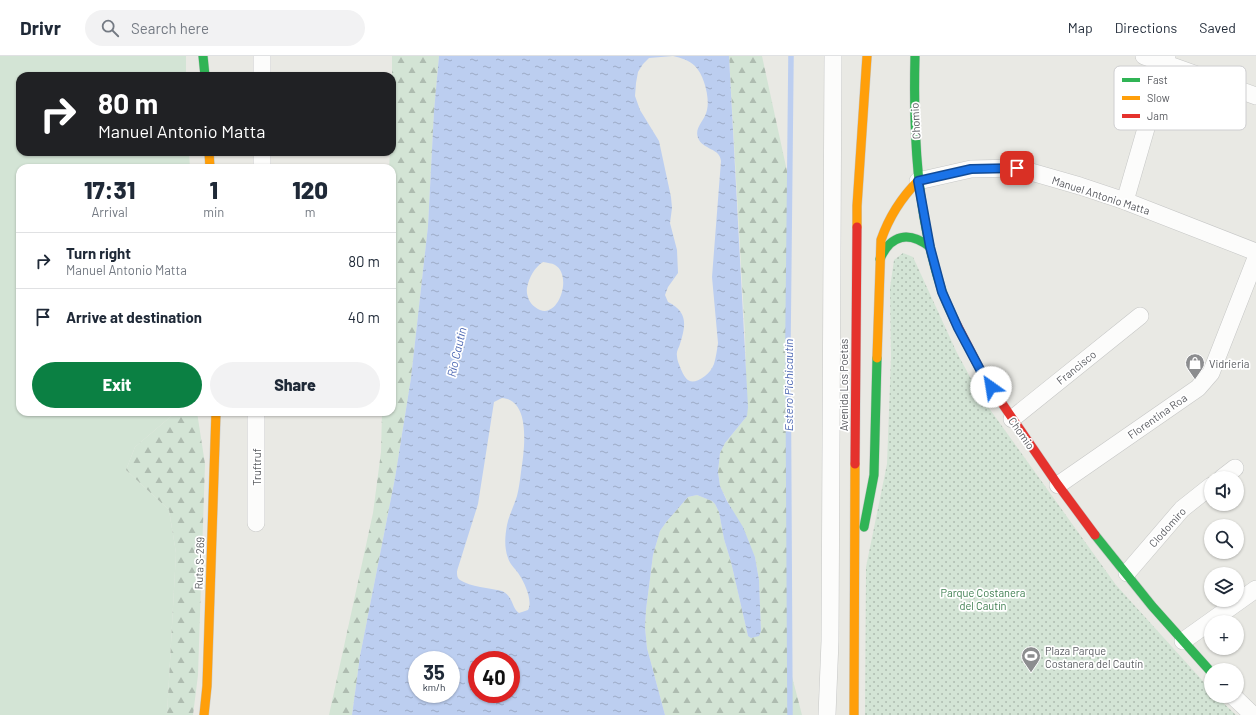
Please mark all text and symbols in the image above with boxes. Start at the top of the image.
search box [85,10,365,46]
text: Drivr [20,16,61,39]
icon: search [99,17,121,39]
text: Search here [131,19,209,37]
text: Map [1068,19,1093,36]
text: Directions [1115,19,1177,36]
text: Saved [1199,19,1236,36]
legend [1114,66,1246,130]
text: Fast [1147,73,1168,86]
text: 80 m [98,86,158,120]
icon: right [32,88,84,140]
text: Slow [1147,91,1170,104]
street label: Chomio [908,102,922,140]
text: Jam [1147,109,1168,122]
text: Manuel Antonio Matta [98,120,265,142]
pin [1000,151,1034,185]
icon: arrive [1006,157,1028,179]
street label: Manuel Antonio Matta [1050,173,1152,217]
text: 17:31 [84,175,135,204]
text: 1 [209,175,218,204]
text: 120 [292,175,328,204]
text: Arrival [91,204,128,220]
text: min [203,204,224,220]
text: m [305,204,315,220]
text: Turn right [66,244,131,262]
icon: right [32,250,54,272]
text: 80 m [348,252,380,270]
text: Manuel Antonio Matta [66,262,187,278]
icon: arrive [32,306,54,328]
text: Arrive at destination [66,308,202,326]
text: 40 m [348,308,380,326]
water label: Río Cautín [443,326,469,378]
water label: Estero Pichicautín [781,339,795,431]
street label: Avenida Los Poetas [837,339,850,431]
street label: Francisco [1054,347,1098,387]
shop icon: Vidrieria [1184,352,1206,380]
place label: Vidrieria [1209,357,1249,370]
button: Exit [32,362,202,408]
button: Share [210,362,380,408]
position arrow [970,366,1012,408]
street label: Florentina Roa [1125,391,1189,441]
street label: Chomio [1006,414,1038,452]
street label: Truftruf [250,448,263,486]
map controls [1204,471,1244,703]
button: sound [1204,471,1244,511]
street label: Clodomiro [1146,504,1188,550]
button: search [1204,519,1244,559]
street label: Ruta S-269 [192,536,206,589]
button: layers [1204,567,1244,607]
park label: Parque Costanera del Cautín [941,586,1025,612]
button: + [1204,615,1244,655]
place label: Plaza Parque Costanera del Cautín [1045,644,1143,670]
sports icon: Plaza Parque Costanera del Cautín [1020,645,1042,673]
speed limit sign: 40 [468,651,520,703]
text: 35 [423,660,445,684]
button: − [1204,663,1244,703]
text: km/h [423,681,445,693]

